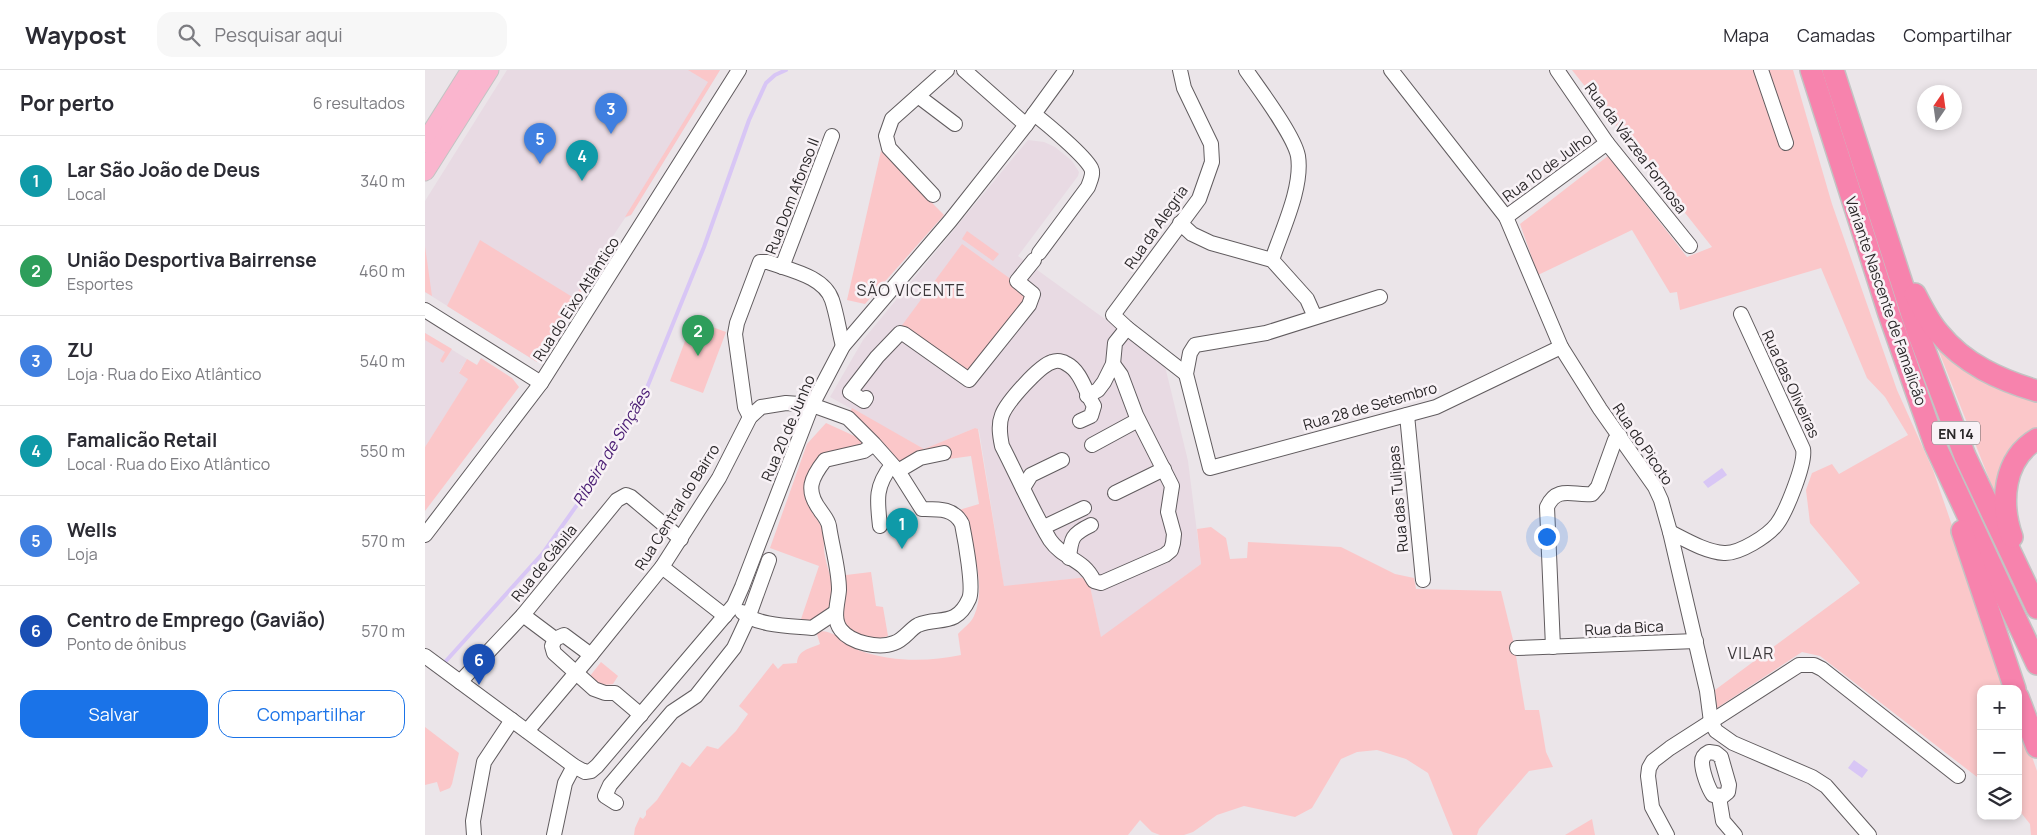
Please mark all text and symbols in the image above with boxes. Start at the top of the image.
search box [157,12,507,57]
text: Waypost [25,18,127,51]
icon: search [175,21,203,49]
text: Pesquisar aqui [215,22,343,48]
text: Mapa [1723,23,1769,47]
text: Camadas [1797,23,1875,47]
text: Compartilhar [1903,23,2012,47]
street label: Rua da Várzea Formosa [1580,78,1692,218]
north arrow [1917,85,1962,130]
text: Por perto [20,89,114,117]
text: 6 resultados [313,92,405,114]
pin: 3 [595,93,627,134]
pin: 5 [524,123,556,164]
street label: Rua 10 de Julho [1498,127,1596,207]
street label: Rua Dom Afonso II [760,135,824,257]
pin: 4 [566,140,598,181]
text: Lar São João de Deus [67,157,260,183]
text: 1 [32,170,40,192]
text: 340 m [360,170,405,192]
street label: Rua da Alegria [1119,181,1193,273]
text: Local [67,183,106,205]
street label: Variante Nascente de Famalicão [1840,194,1932,408]
street label: Rua do Eixo Atlântico [528,233,624,365]
text: União Desportiva Bairrense [67,247,317,273]
text: 2 [31,260,41,282]
text: 460 m [359,260,405,282]
text: Esportes [67,273,133,295]
district label: SÃO VICENTE [856,279,966,301]
pin: 2 [682,315,714,356]
street label: Rua das Oliveiras [1757,327,1825,441]
text: ZU [67,337,93,363]
text: 3 [31,350,41,372]
text: 540 m [360,350,405,372]
text: Loja · Rua do Eixo Atlântico [67,363,262,385]
street label: Rua 20 de Junho [756,371,820,484]
street label: Rua 28 de Setembro [1300,377,1440,435]
water label: Ribeira de Sinçães [567,382,656,510]
street label: Rua do Picoto [1608,399,1678,489]
road number: EN 14 [1932,422,1980,444]
text: Famalicão Retail [67,427,217,453]
text: 4 [31,440,41,462]
text: 550 m [360,440,405,462]
street label: Rua Central do Bairro [630,440,724,574]
street label: Rua das Tulipas [1383,445,1413,553]
text: Local · Rua do Eixo Atlântico [67,453,270,475]
pin: 1 [886,508,918,549]
text: Wells [67,517,117,543]
street label: Rua de Gábila [506,520,582,606]
your location [1534,524,1560,550]
text: 5 [31,530,41,552]
text: 570 m [361,530,405,552]
text: Loja [67,543,98,565]
text: Centro de Emprego (Gavião) [67,607,327,633]
street label: Rua da Bica [1584,615,1664,641]
text: 6 [31,620,41,642]
text: 570 m [361,620,405,642]
text: Ponto de ônibus [67,633,186,655]
district label: VILAR [1728,642,1774,664]
pin: 6 [463,644,495,685]
map controls [1977,685,2022,820]
button: + [1977,685,2022,730]
button: Salvar [20,690,208,738]
button: Compartilhar [218,690,405,738]
button: − [1977,730,2022,775]
button: layers [1977,775,2022,820]

